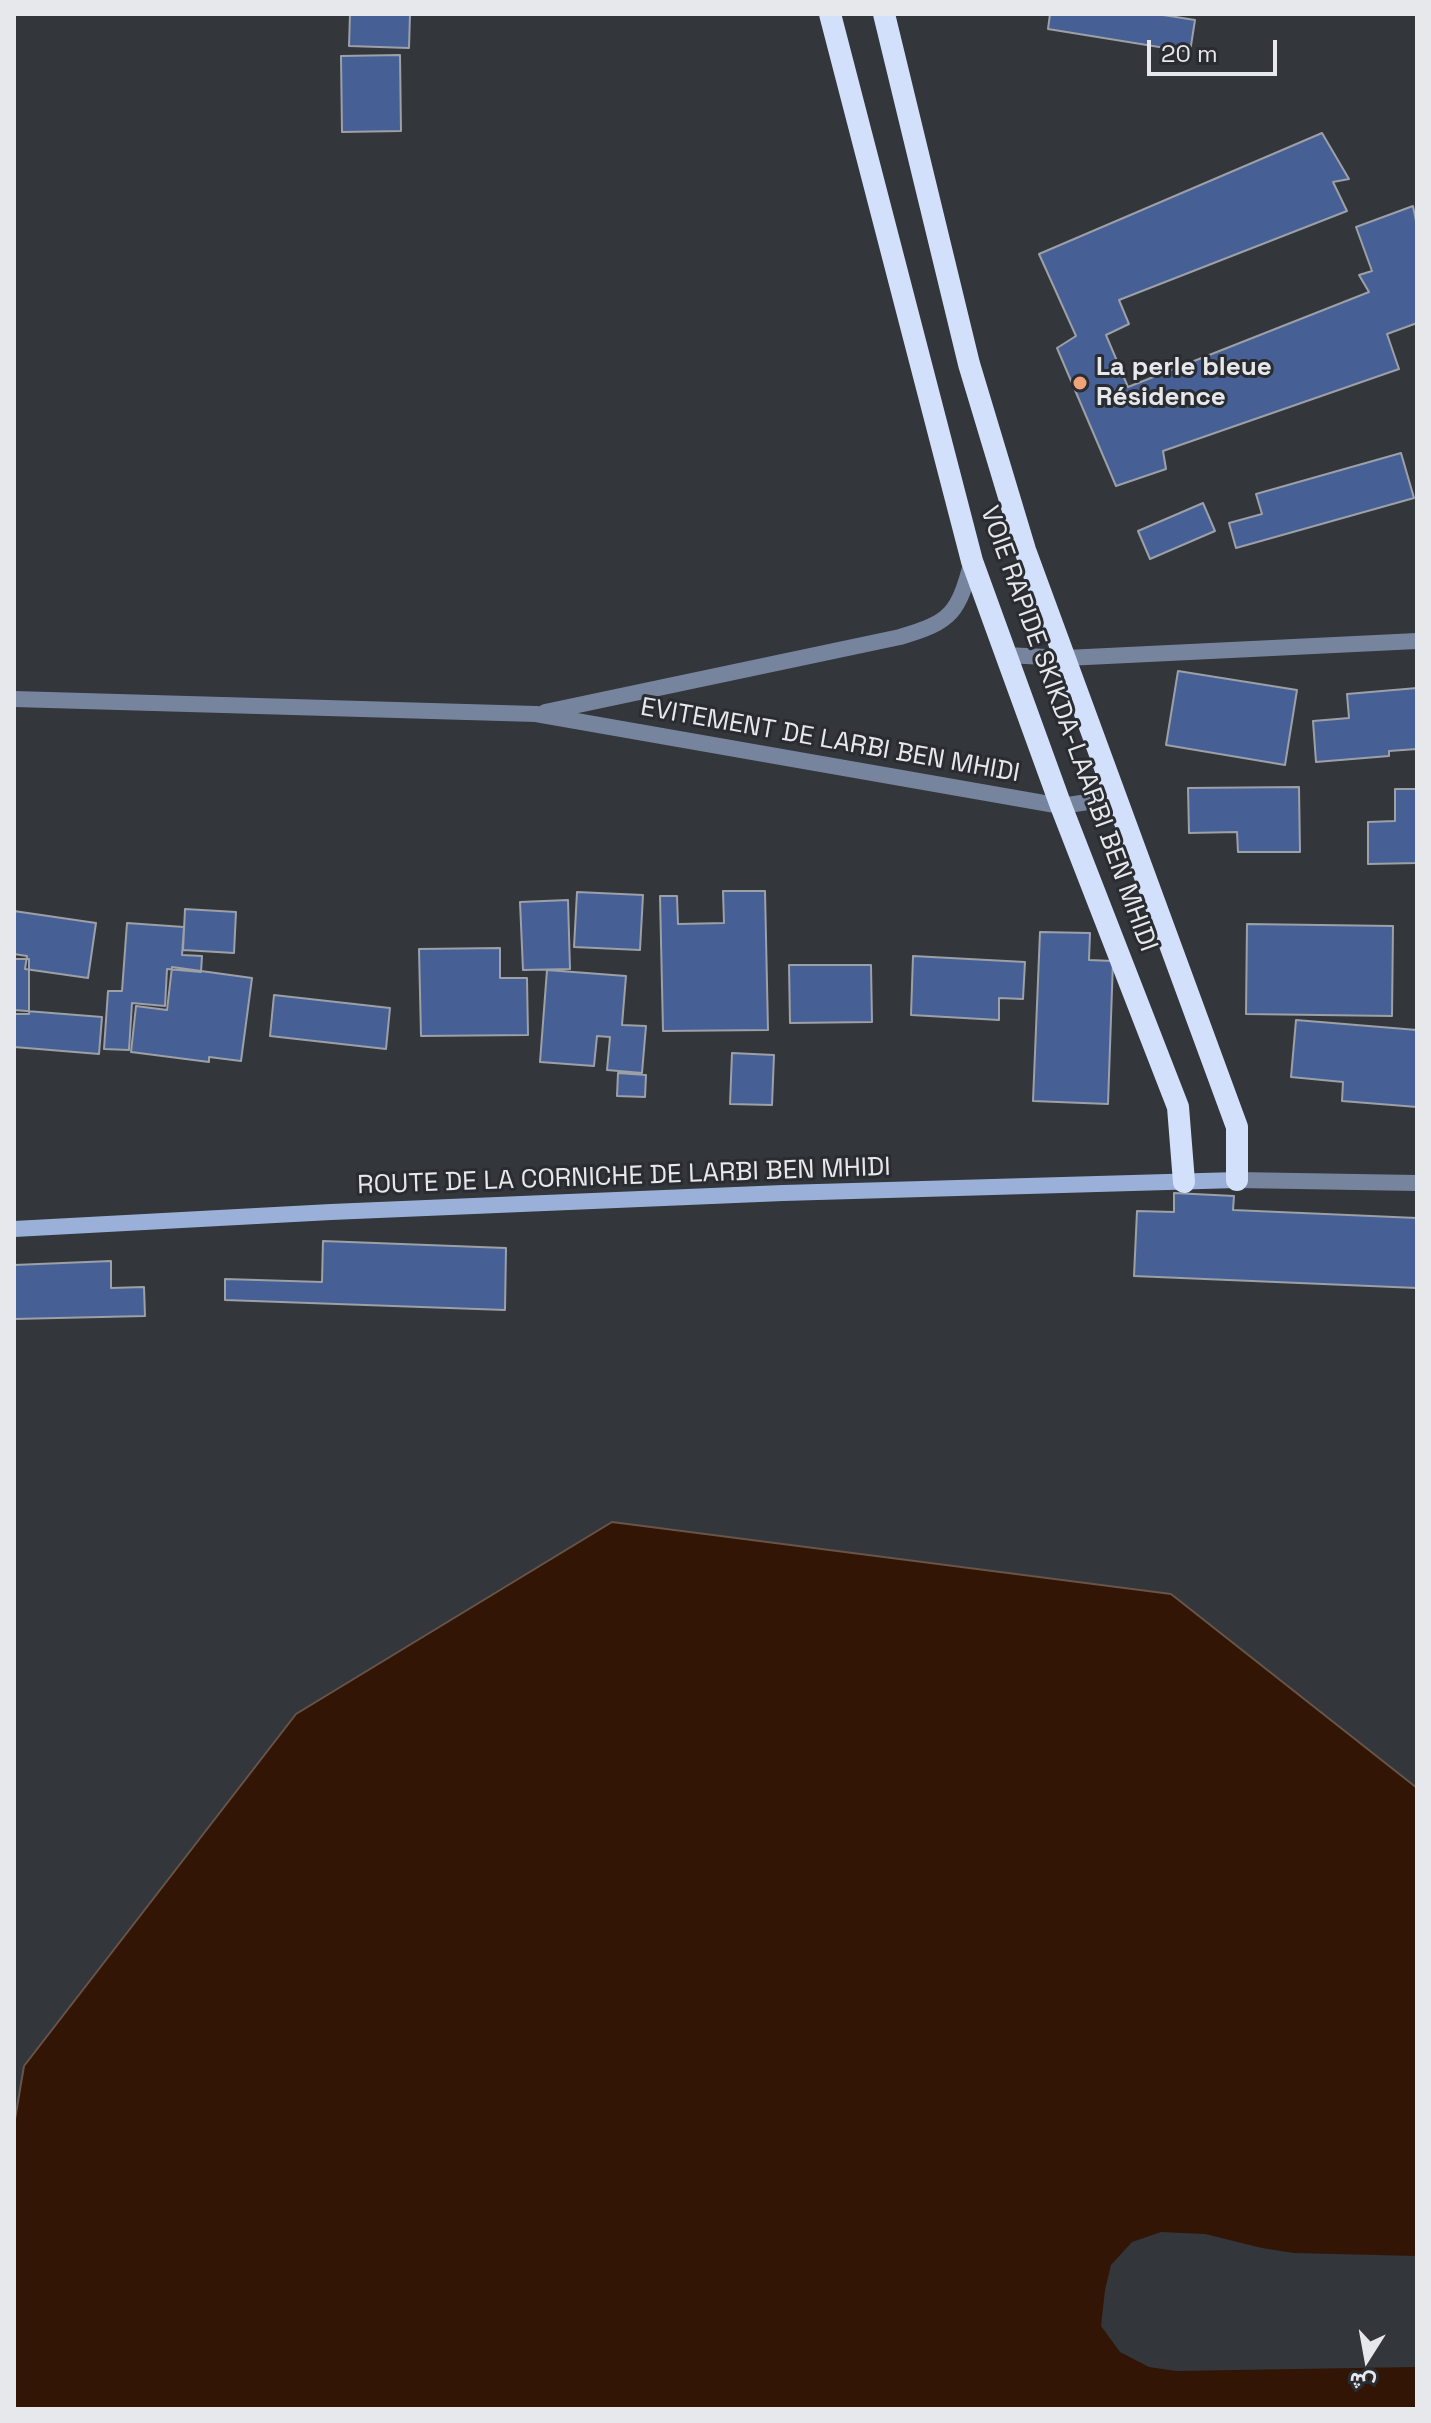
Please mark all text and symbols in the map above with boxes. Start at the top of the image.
scale bar [1151,24,1281,74]
text: 20 m [1161,38,1218,69]
place label: La perle bleue Résidence [1096,352,1272,414]
marker: La perle bleue Résidence [1071,374,1089,392]
street label: VOIE RAPIDE SKIKDA-LAARBI BEN MHIDI [973,502,1163,956]
street label: EVITEMENT DE LARBI BEN MHIDI [638,692,1022,790]
street label: ROUTE DE LA CORNICHE DE LARBI BEN MHIDI [357,1152,891,1202]
north arrow [1327,2319,1407,2399]
text: ش [1347,2366,1378,2399]

